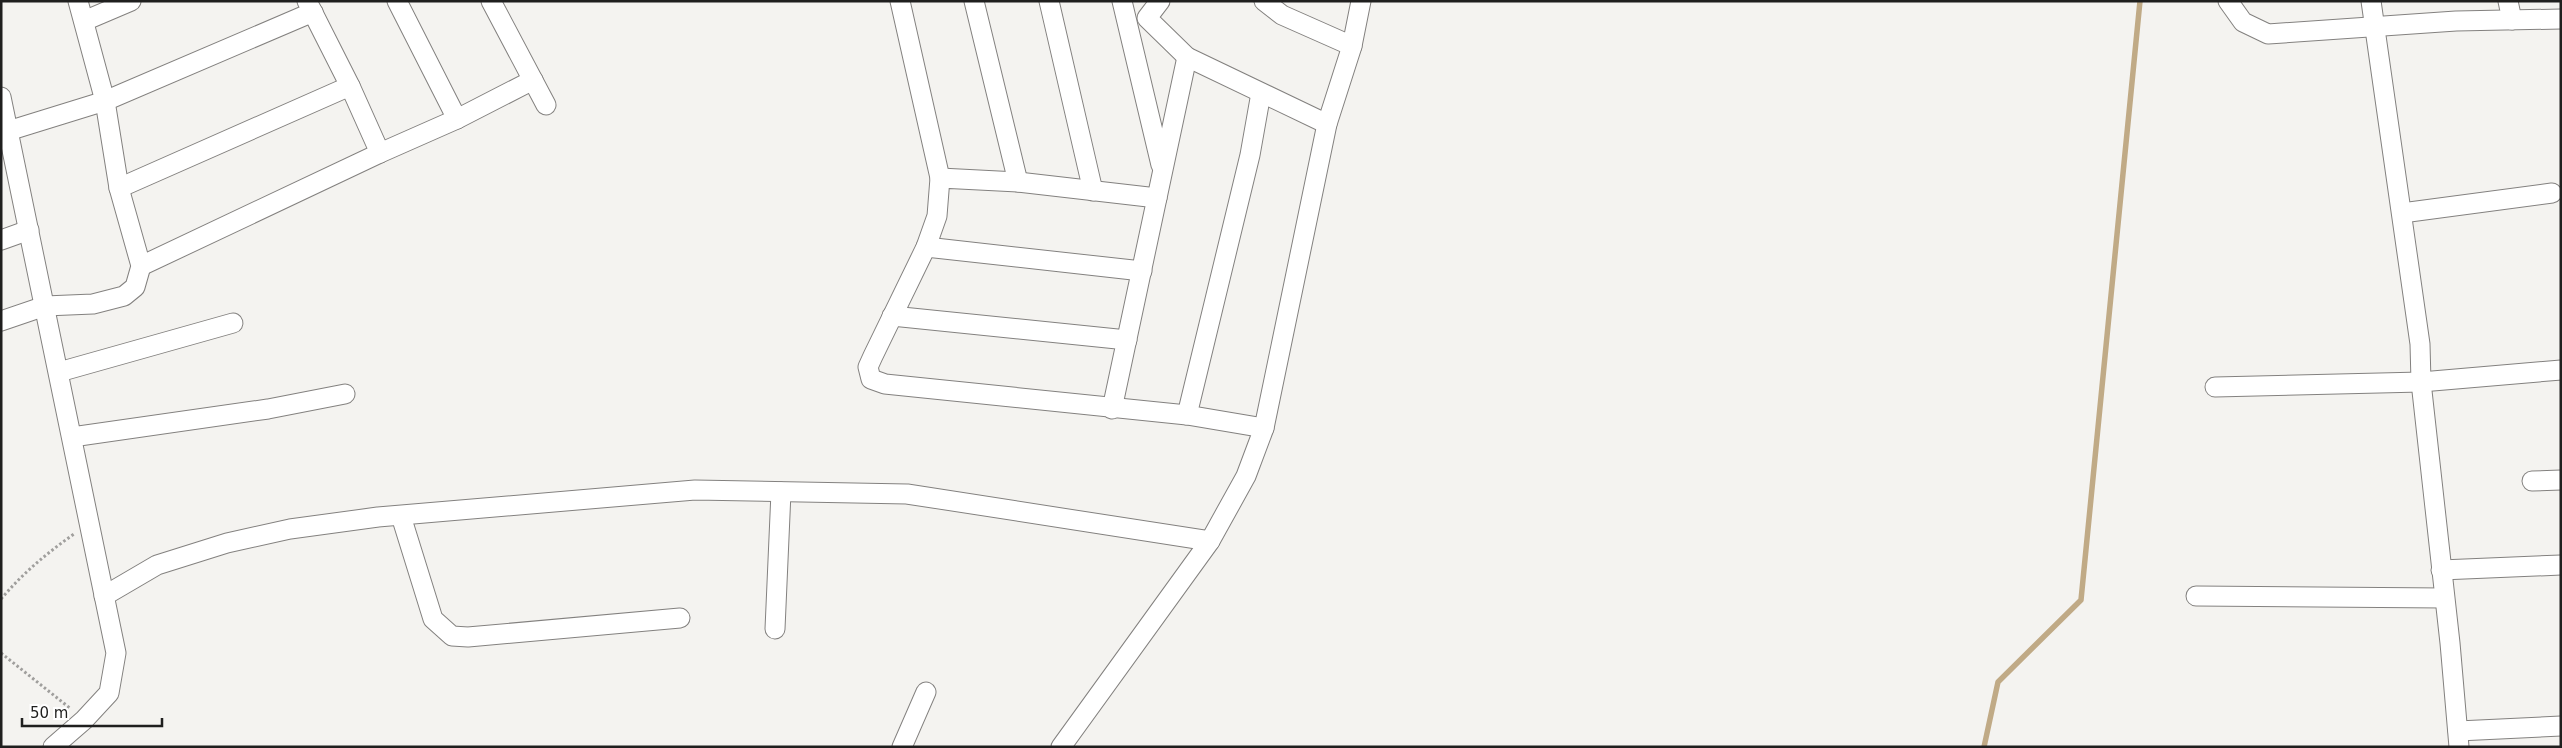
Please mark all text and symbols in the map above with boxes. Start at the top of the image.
scale bar [22,696,162,728]
text: 50 m [30,704,68,722]

